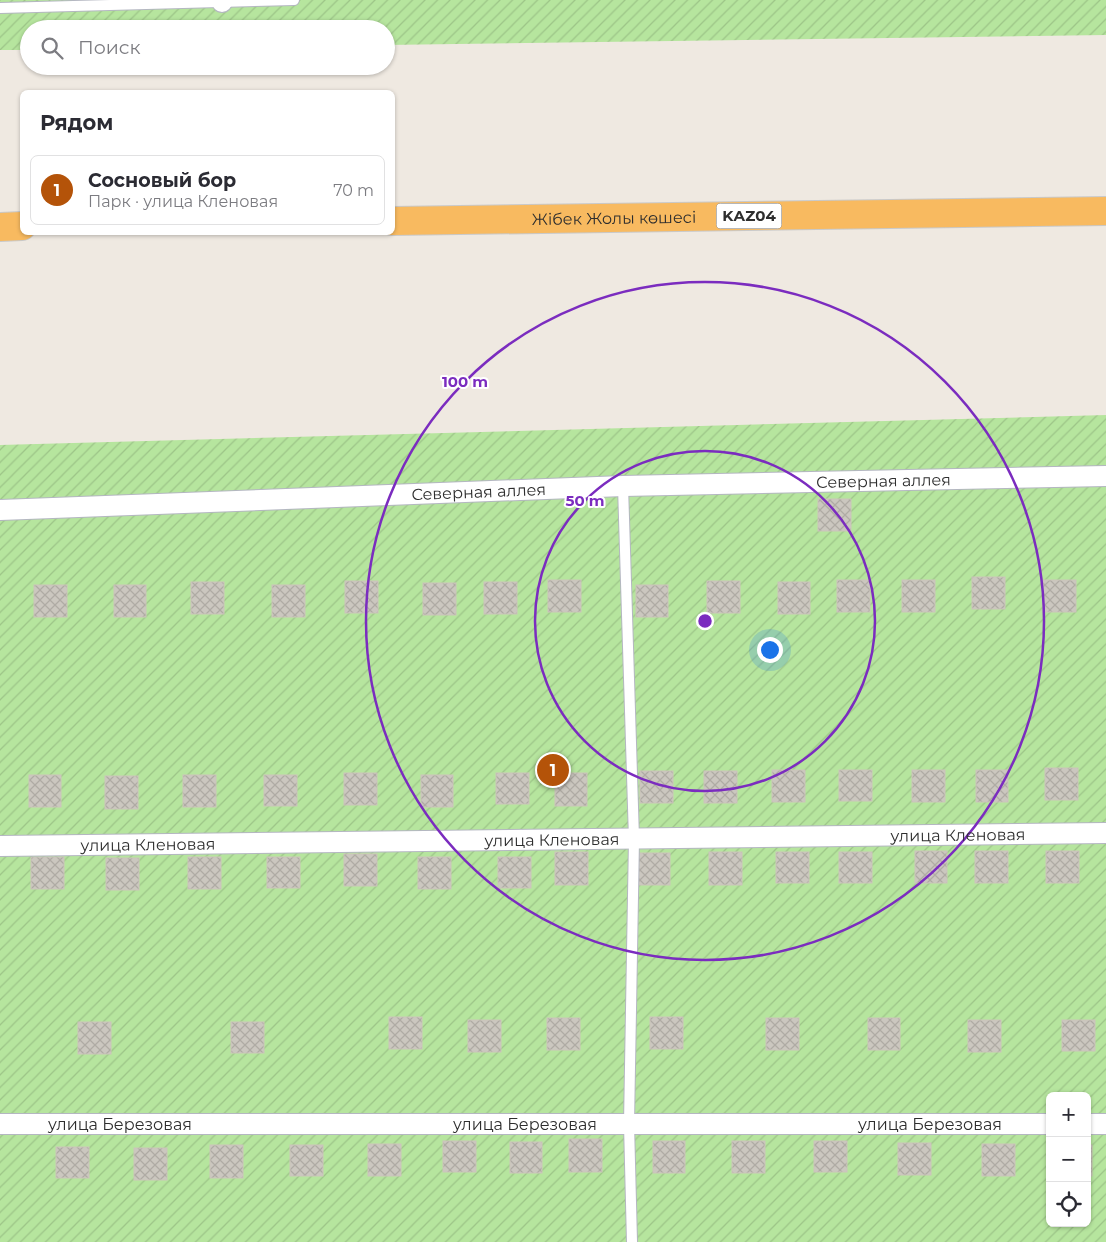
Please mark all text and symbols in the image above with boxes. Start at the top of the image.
search box [20,20,395,75]
icon: search [38,34,66,62]
text: Поиск [78,36,141,59]
text: Рядом [40,110,113,135]
text: Сосновый бор [88,169,236,192]
text: 1 [54,181,60,200]
text: 70 m [333,181,374,200]
text: Парк · улица Кленовая [88,192,278,211]
road number: KАZ04 [716,204,782,228]
street label: Жібек Жолы көшесі [532,208,696,229]
text: 100 m [442,372,488,391]
street label: Северная аллея [816,470,951,492]
street label: Северная аллея [411,480,546,504]
text: 50 m [565,491,605,510]
centre of rings [696,612,714,630]
your location [757,637,783,663]
pin: 1 [537,751,569,789]
street label: улица Кленовая [889,825,1026,846]
street label: улица Кленовая [483,830,620,850]
street label: улица Кленовая [79,834,216,855]
map controls [1046,1092,1091,1227]
button: + [1046,1092,1091,1137]
street label: улица Березовая [47,1115,192,1134]
street label: улица Березовая [452,1115,597,1134]
street label: улица Березовая [857,1115,1002,1134]
button: − [1046,1137,1091,1182]
button: locate [1046,1182,1091,1227]

